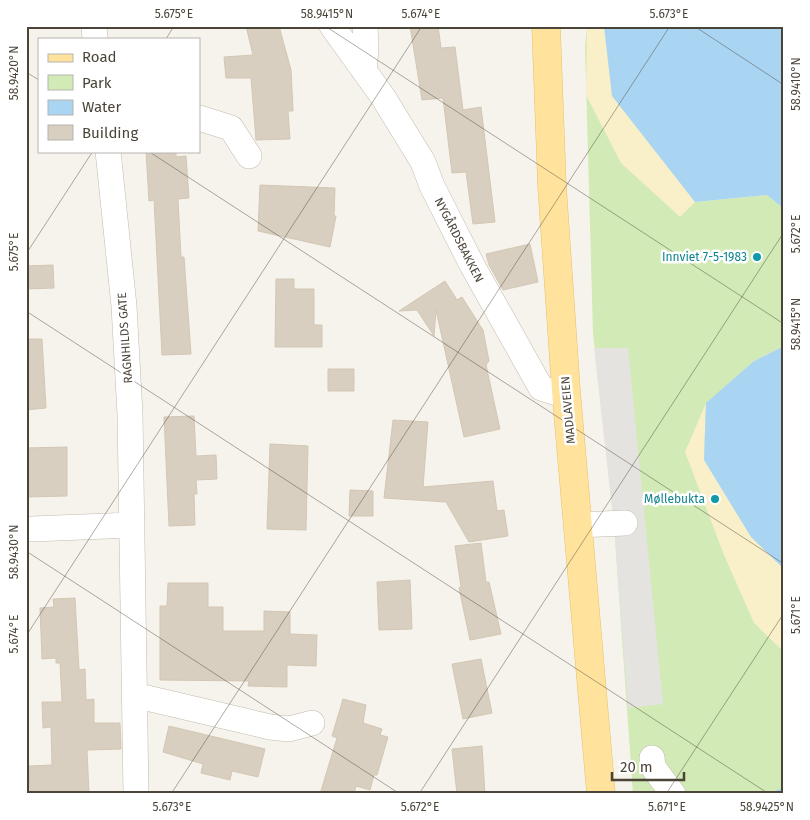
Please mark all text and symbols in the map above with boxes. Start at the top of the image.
text: 5.675°E [155,7,193,21]
text: 58.9415°N [301,7,353,21]
text: 5.674°E [402,7,440,21]
text: 5.673°E [650,7,688,21]
legend [38,38,200,152]
text: 58.9420°N [7,46,21,100]
text: Road [82,48,117,66]
text: 58.9410°N [789,57,803,111]
text: Park [82,74,112,92]
text: Water [82,98,121,116]
text: Building [82,124,138,142]
street label: NYGÅRDSBAKKEN [432,194,488,285]
text: 5.672°E [789,215,803,253]
text: 5.675°E [7,233,21,271]
place label: Innviet 7-5-1983 [662,250,747,264]
marker: Innviet 7-5-1983 [751,251,763,263]
street label: RAGNHILDS GATE [115,292,135,384]
text: 58.9415°N [789,298,803,350]
street label: MADLAVEIEN [558,376,578,444]
place label: Møllebukta [644,492,705,506]
marker: Møllebukta [709,493,721,505]
text: 58.9430°N [7,525,21,579]
text: 5.671°E [789,596,803,634]
text: 5.674°E [7,615,21,653]
scale bar [612,750,685,782]
text: 20 m [620,758,653,776]
text: 5.673°E [153,800,191,814]
text: 5.672°E [401,800,439,814]
text: 5.671°E [648,800,686,814]
text: 58.9425°N [740,800,794,814]

